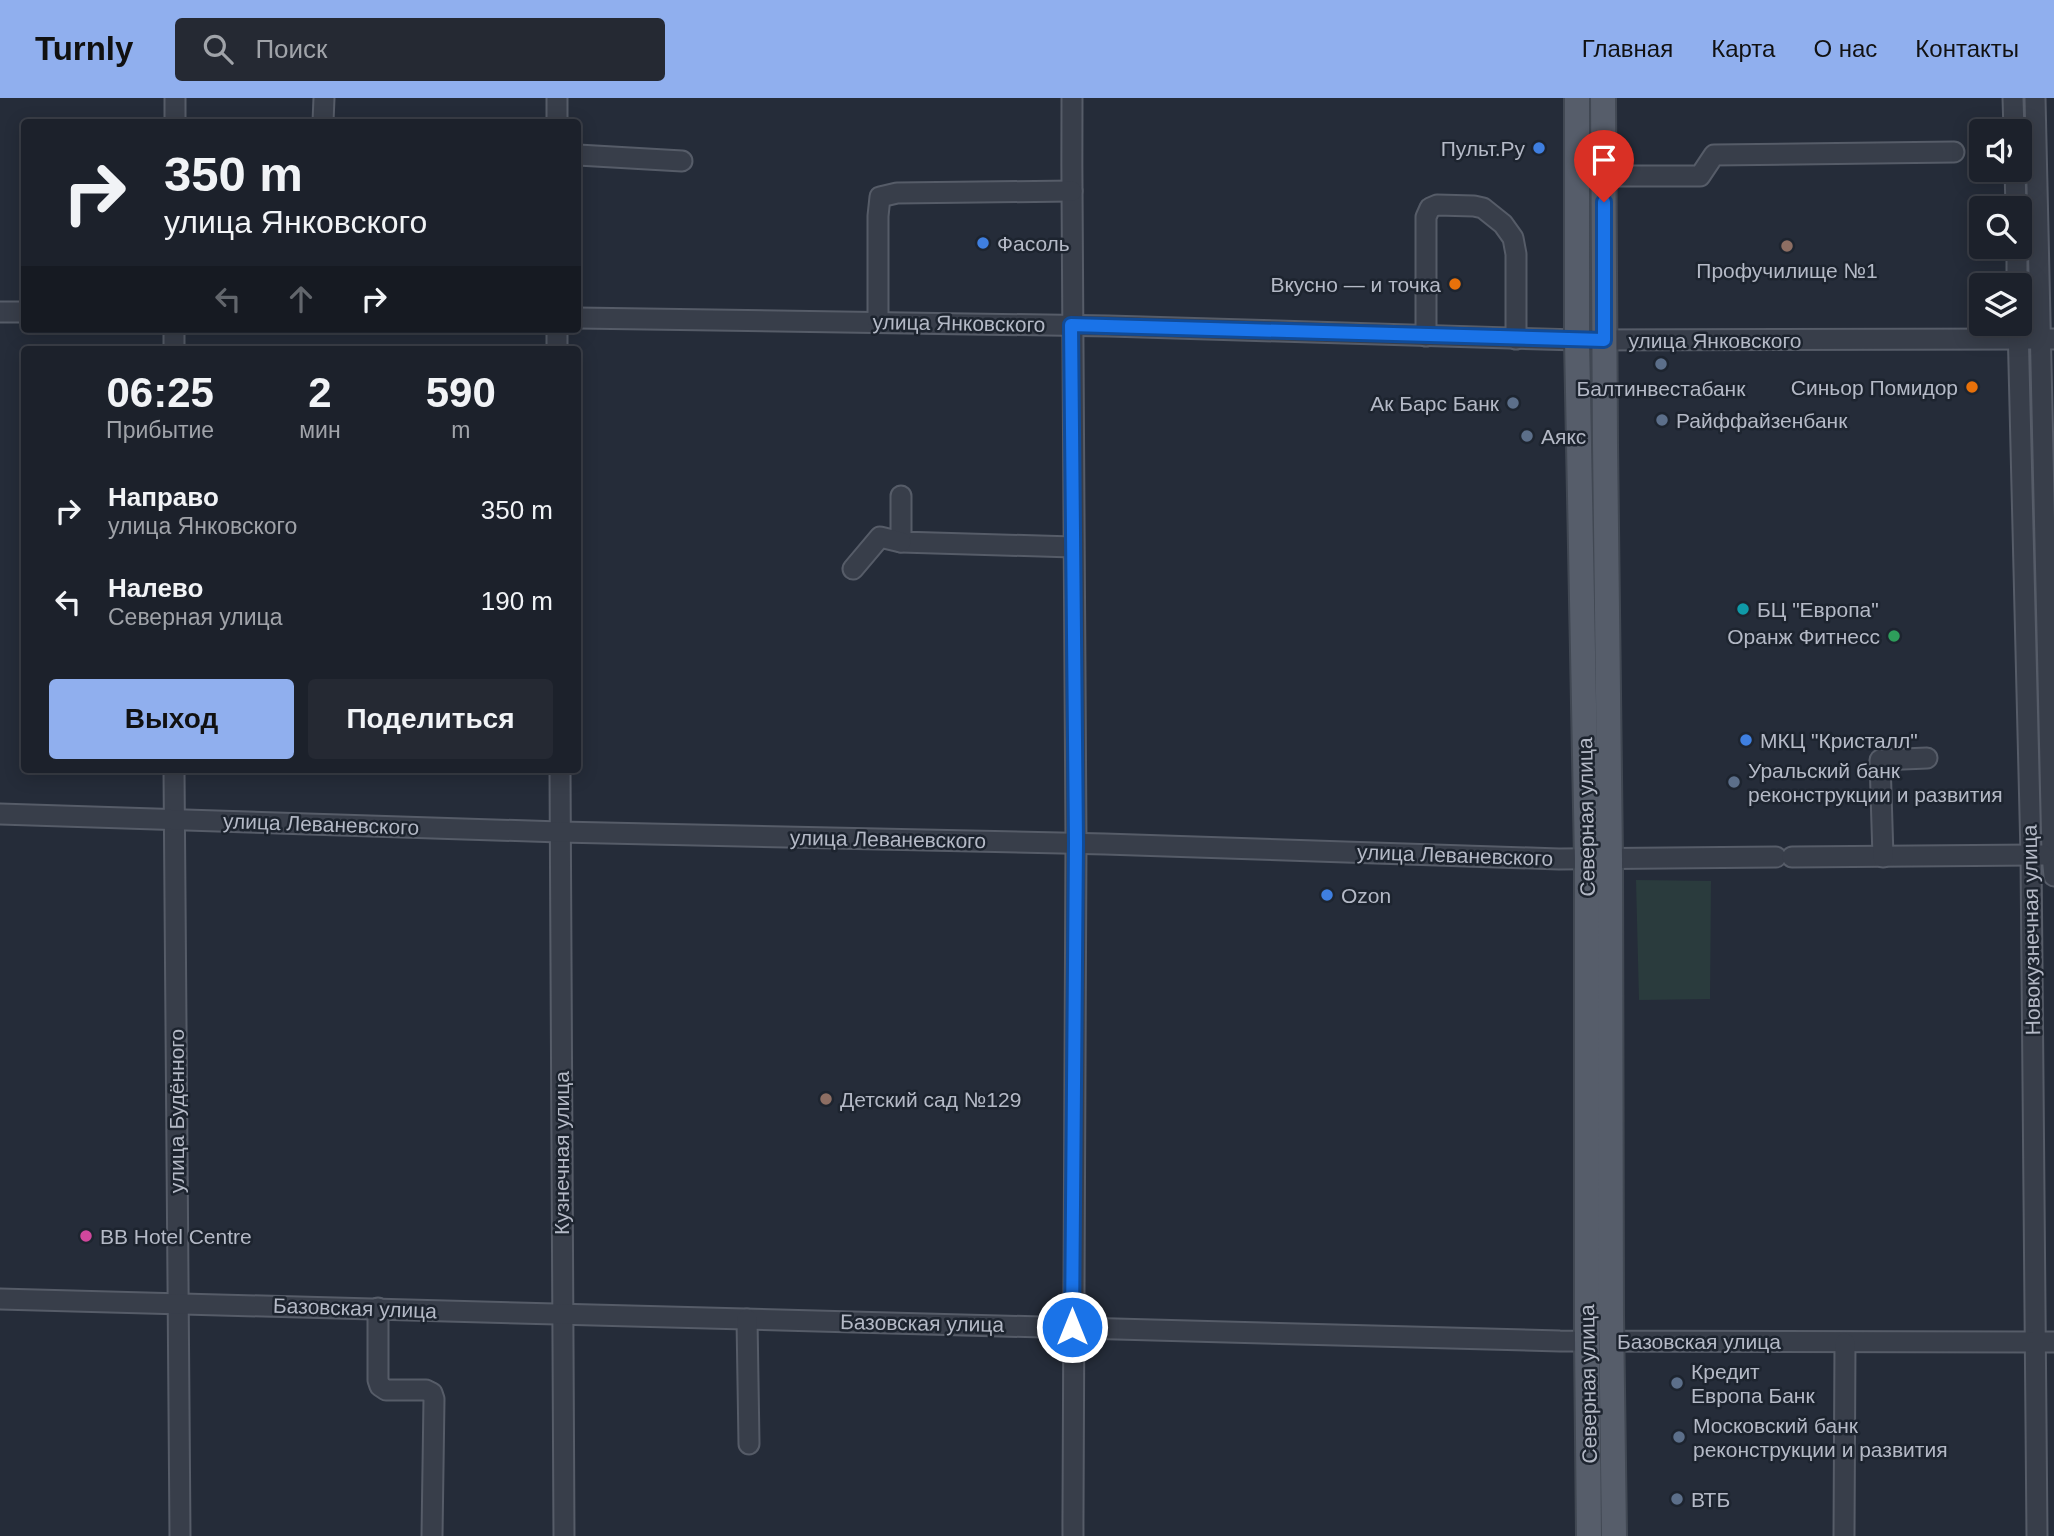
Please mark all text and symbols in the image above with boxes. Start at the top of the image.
search box [175,18,665,81]
text: Turnly [35,30,133,67]
icon: search [199,30,237,68]
text: Поиск [255,34,327,64]
text: Главная [1582,35,1673,62]
text: Карта [1711,35,1775,62]
text: О нас [1813,35,1877,62]
text: Контакты [1915,35,2019,62]
map controls [1969,119,2032,336]
button: sound [1969,119,2032,182]
pin [1574,130,1634,202]
place label: Пульт.Ру [1441,137,1525,160]
marker: Пульт.Ру [1531,140,1547,156]
icon: arrive [1585,141,1623,179]
icon: right [49,147,140,238]
text: 350 m [164,147,303,201]
button: search [1969,196,2032,259]
text: улица Янковского [164,204,427,240]
place label: Фасоль [997,232,1070,255]
marker: Фасоль [975,235,991,251]
marker: Профучилище №1 [1779,238,1795,254]
place label: Профучилище №1 [1696,259,1878,282]
place label: Вкусно — и точка [1270,273,1441,296]
button: layers [1969,273,2032,336]
marker: Вкусно — и точка [1447,276,1463,292]
icon: left [209,280,247,318]
icon: ahead [282,280,320,318]
icon: right [355,280,393,318]
street label: улица Янковского [872,310,1046,336]
street label: улица Янковского [1629,329,1801,352]
marker: Балтинвестабанк [1653,356,1669,372]
text: 06:25 [106,369,214,416]
text: 2 [308,369,332,416]
text: 590 [426,369,496,416]
place label: Синьор Помидор [1791,376,1958,399]
place label: Балтинвестабанк [1577,377,1746,400]
marker: Синьор Помидор [1964,379,1980,395]
place label: Ак Барс Банк [1370,392,1500,415]
marker: Ак Барс Банк [1505,395,1521,411]
place label: Райффайзенбанк [1676,409,1848,432]
marker: Райффайзенбанк [1654,412,1670,428]
text: Прибытие [106,417,214,443]
text: мин [299,417,341,443]
text: m [451,417,470,443]
place label: Аякс [1541,425,1586,448]
marker: Аякс [1519,428,1535,444]
text: Направо [108,482,219,512]
icon: right [49,492,87,530]
text: 350 m [481,495,553,525]
text: улица Янковского [108,513,297,539]
text: Налево [108,573,203,603]
icon: left [49,583,87,621]
text: 190 m [481,586,553,616]
place label: БЦ "Европа" [1757,598,1879,621]
marker: БЦ "Европа" [1735,601,1751,617]
text: Северная улица [108,604,283,630]
place label: Оранж Фитнесс [1727,625,1880,648]
marker: Оранж Фитнесс [1886,628,1902,644]
button: Выход [49,679,294,759]
button: Поделиться [308,679,553,759]
place label: МКЦ "Кристалл" [1760,729,1918,752]
marker: МКЦ "Кристалл" [1738,732,1754,748]
street label: Северная улица [1573,737,1599,897]
place label: Уральский банк реконструкции и развития [1748,759,2003,806]
marker: Уральский банк реконструкции и развития [1726,774,1742,790]
street label: улица Леваневского [223,809,419,839]
street label: Новокузнечная улица [2018,824,2044,1036]
street label: улица Леваневского [790,826,986,852]
street label: улица Леваневского [1357,840,1553,870]
place label: Ozon [1341,884,1391,907]
marker: Ozon [1319,887,1335,903]
street label: улица Будённого [165,1029,188,1193]
street label: Кузнечная улица [550,1071,573,1235]
place label: Детский сад №129 [840,1088,1021,1111]
marker: Детский сад №129 [818,1091,834,1107]
place label: BB Hotel Centre [100,1225,252,1248]
marker: BB Hotel Centre [78,1228,94,1244]
position arrow [1035,1290,1109,1364]
street label: Базовская улица [273,1294,438,1322]
street label: Северная улица [1575,1304,1601,1464]
street label: Базовская улица [840,1310,1004,1336]
street label: Базовская улица [1617,1330,1781,1353]
place label: Кредит Европа Банк [1691,1360,1815,1407]
marker: Кредит Европа Банк [1669,1375,1685,1391]
place label: Московский банк реконструкции и развития [1693,1414,1948,1461]
marker: Московский банк реконструкции и развития [1671,1429,1687,1445]
place label: ВТБ [1691,1488,1730,1511]
marker: ВТБ [1669,1491,1685,1507]

